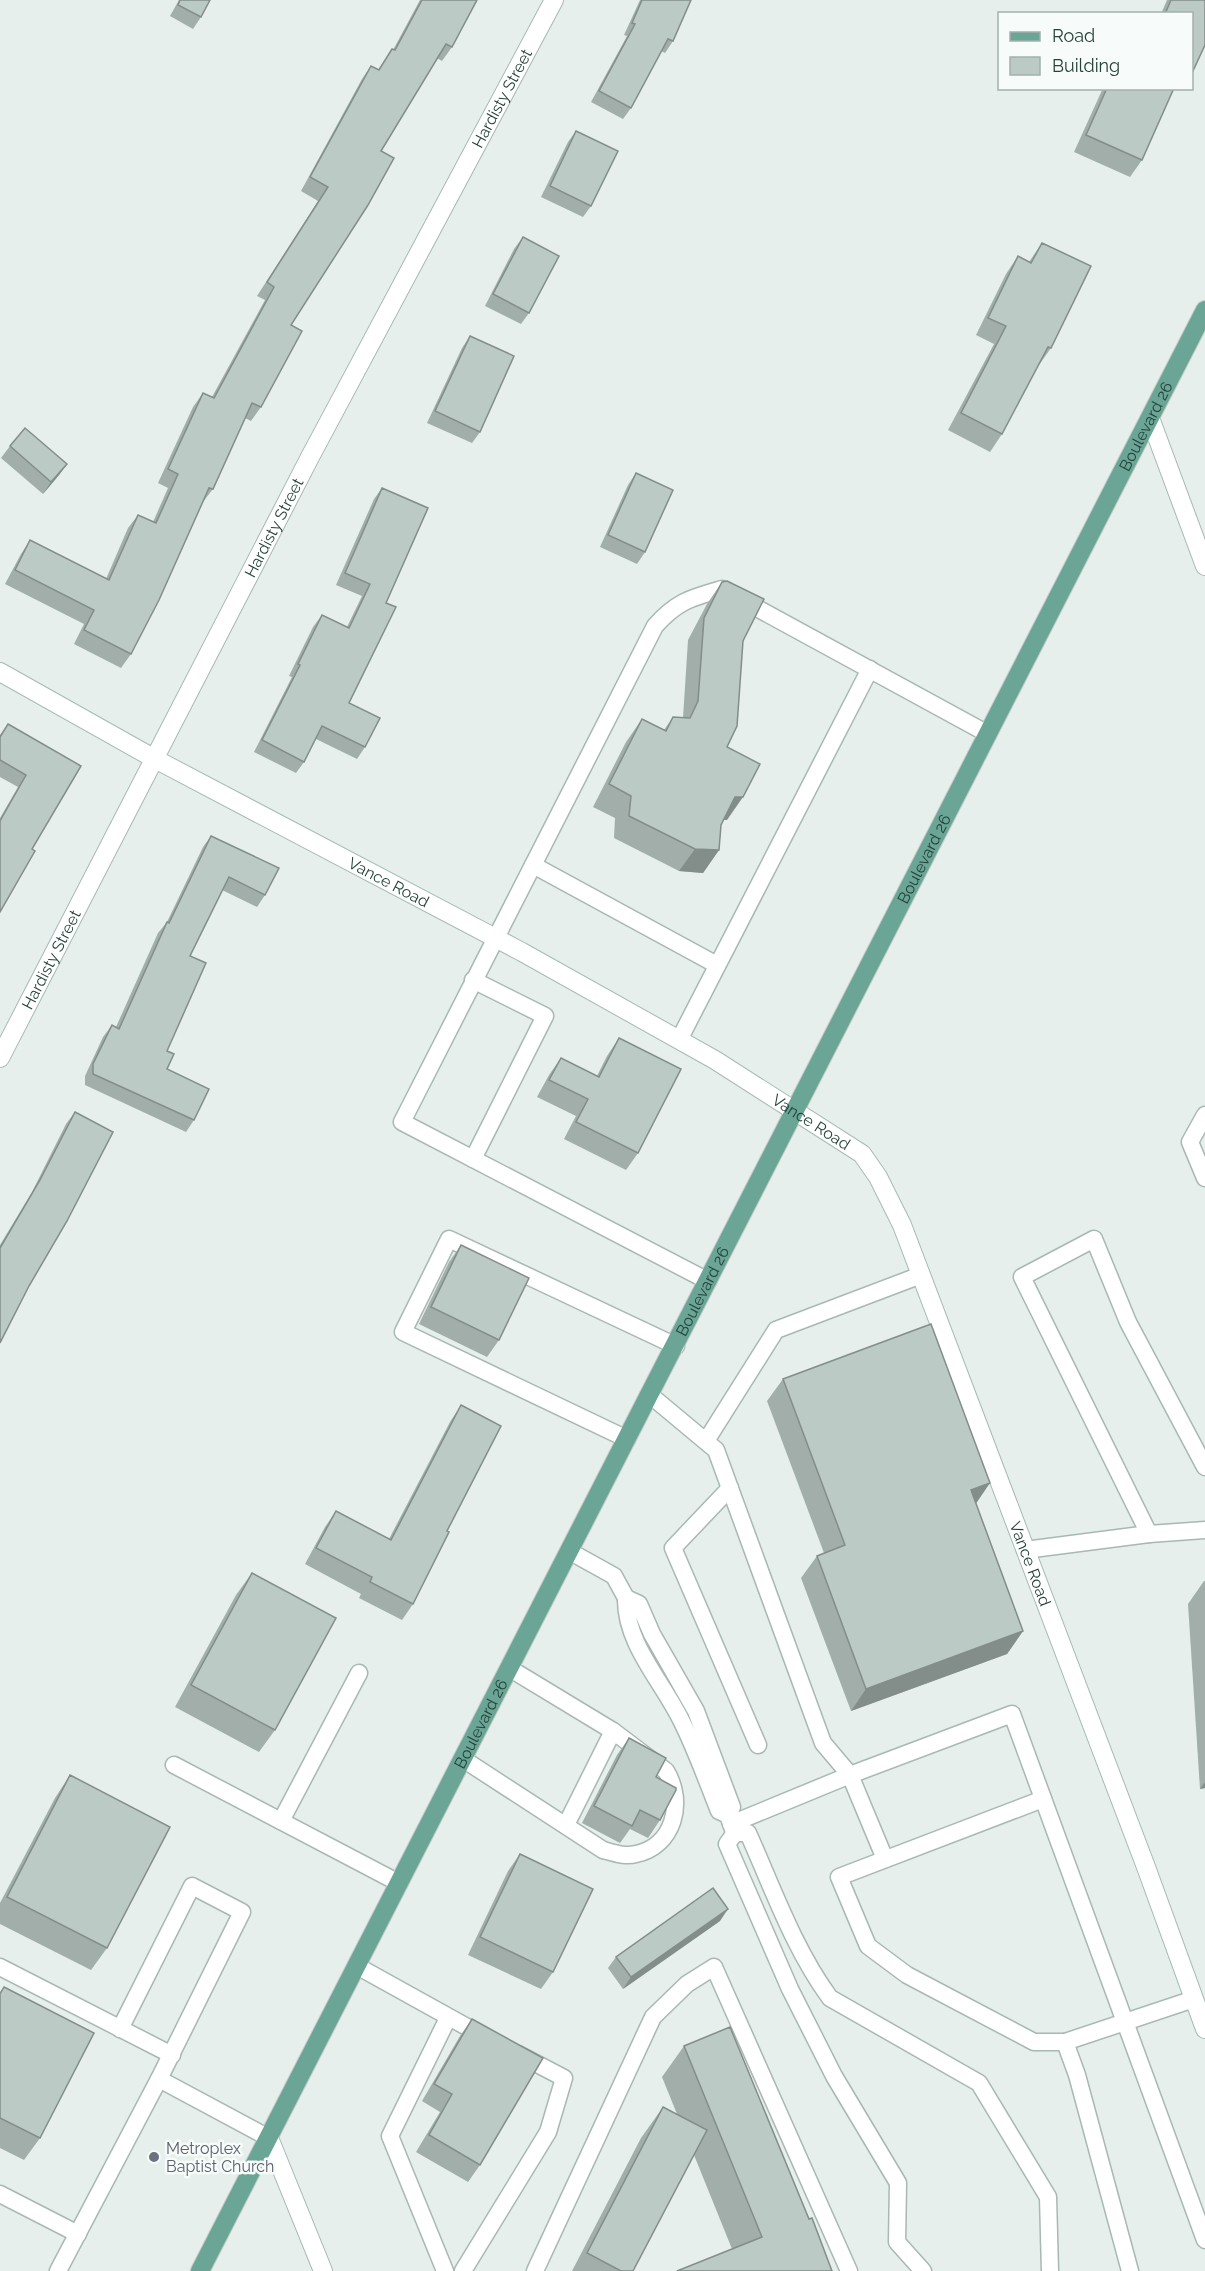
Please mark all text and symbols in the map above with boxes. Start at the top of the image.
legend [998,12,1193,90]
text: Road [1052,25,1095,46]
street label: Hardisty Street [468,45,536,151]
text: Building [1052,55,1120,76]
street label: Boulevard 26 [1115,379,1177,474]
street label: Hardisty Street [241,474,308,581]
street label: Boulevard 26 [894,811,955,907]
street label: Vance Road [345,853,432,912]
street label: Hardisty Street [18,906,85,1012]
street label: Vance Road [769,1090,854,1154]
street label: Boulevard 26 [672,1244,733,1339]
street label: Vance Road [1006,1519,1055,1609]
street label: Boulevard 26 [450,1676,512,1772]
place label: Metroplex Baptist Church [166,2139,274,2176]
marker: Metroplex Baptist Church [147,2150,161,2164]

